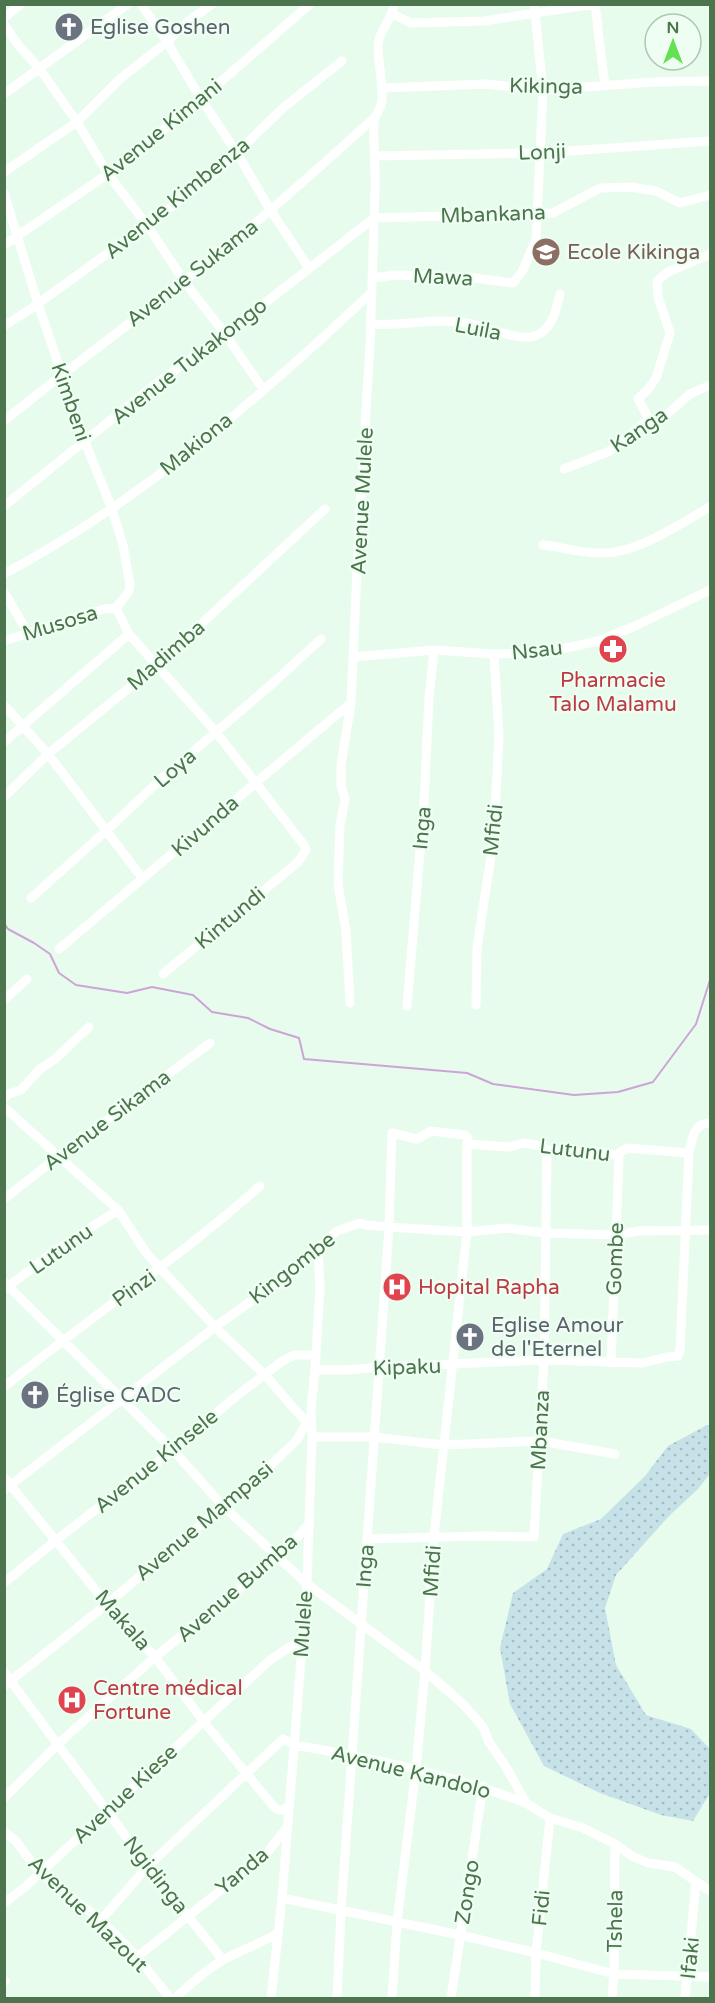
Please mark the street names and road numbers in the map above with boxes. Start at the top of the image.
street label: Kikinga [509,73,583,100]
street label: Avenue Kimani [96,74,227,187]
street label: Avenue Kimbenza [100,132,255,265]
street label: Lonji [517,139,567,166]
street label: Mbankana [440,200,546,229]
street label: Avenue Sukama [121,214,263,333]
street label: Mawa [412,263,474,292]
street label: Avenue Tukakongo [106,293,272,430]
street label: Luila [452,313,503,346]
street label: Kimbeni [45,359,96,445]
street label: Kanga [606,402,673,459]
street label: Makiona [155,408,238,481]
street label: Avenue Mulele [346,427,379,575]
street label: Musosa [19,600,101,647]
street label: Madimba [122,615,210,696]
street label: Nsau [510,635,564,666]
street label: Loya [149,743,202,793]
street label: Kivunda [167,790,244,862]
street label: Mfidi [478,803,509,857]
street label: Inga [408,805,437,851]
street label: Kintundi [190,882,271,955]
street label: Avenue Sikama [39,1064,176,1176]
street label: Lutunu [538,1134,612,1167]
street label: Lutunu [25,1219,98,1280]
street label: Gombe [602,1222,629,1296]
street label: Kingombe [244,1227,340,1310]
street label: Pinzi [108,1264,161,1313]
street label: Kipaku [372,1354,442,1381]
street label: Mbanza [526,1389,555,1471]
street label: Avenue Kinsele [89,1404,223,1519]
street label: Avenue Mampasi [130,1456,278,1586]
street label: Avenue Bumba [172,1529,303,1648]
street label: Inga [352,1543,379,1589]
street label: Mfidi [418,1544,447,1598]
street label: Makala [90,1585,156,1656]
street label: Mulele [289,1590,318,1658]
street label: Avenue Kiese [68,1740,183,1849]
street label: Avenue Kandolo [329,1741,493,1804]
street label: Ngidinga [118,1832,194,1919]
street label: Yanda [211,1842,274,1901]
street label: Avenue Mazout [23,1851,153,1978]
street label: Zongo [450,1858,485,1926]
street label: Fidi [527,1889,556,1927]
street label: Tshela [602,1889,629,1953]
street label: Ifaki [676,1936,705,1980]

